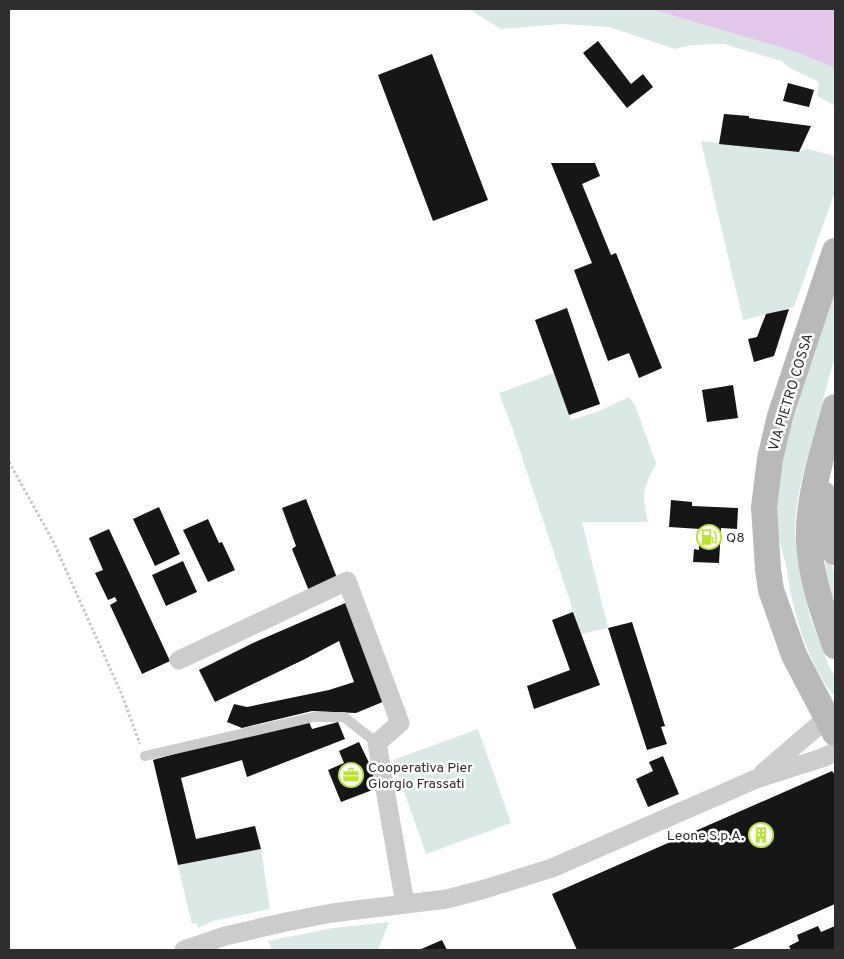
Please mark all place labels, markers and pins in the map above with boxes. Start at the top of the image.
fuel station icon: Q8 [696,524,722,550]
place label: Q8 [726,530,745,547]
place label: Cooperativa Pier Giorgio Frassati [368,760,473,793]
office icon: Cooperativa Pier Giorgio Frassati [338,762,364,788]
building icon: Leone S.p.A. [748,822,774,848]
place label: Leone S.p.A. [667,828,744,845]

